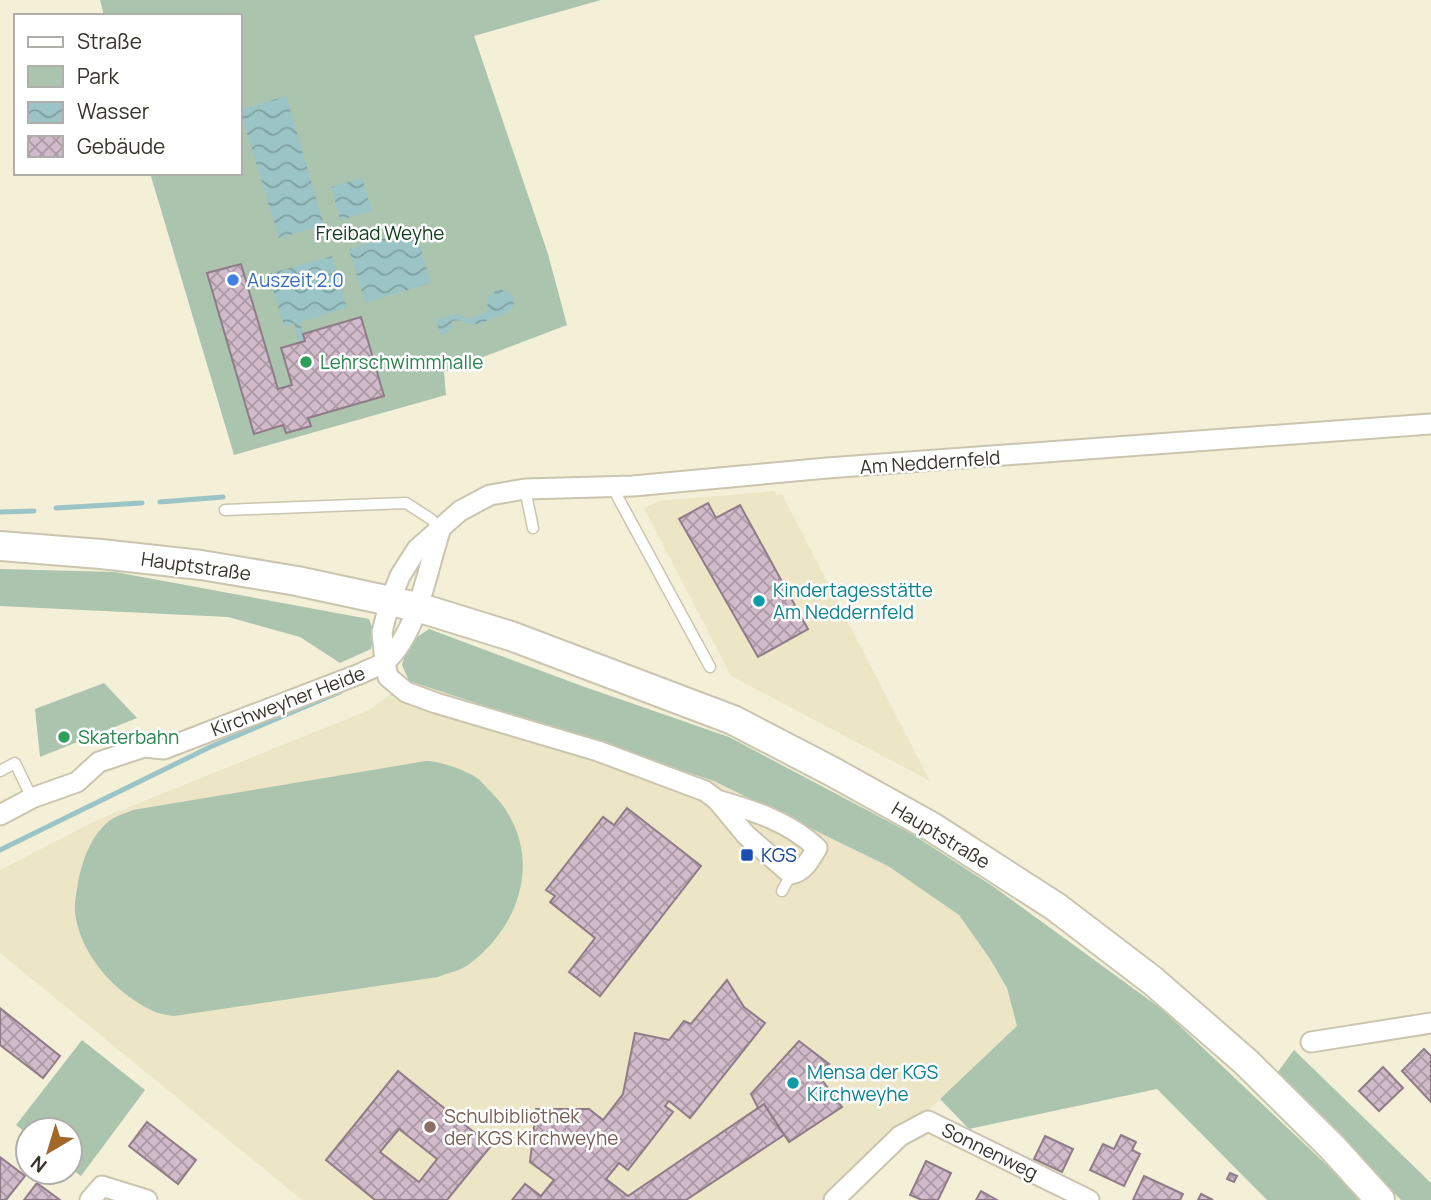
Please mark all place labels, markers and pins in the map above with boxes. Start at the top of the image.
place label: Auszeit 2.0 [247,267,344,293]
marker: Auszeit 2.0 [225,272,241,288]
place label: Lehrschwimmhalle [320,349,483,375]
marker: Lehrschwimmhalle [298,354,314,370]
place label: Kindertagesstätte Am Neddernfeld [773,577,933,625]
marker: Kindertagesstätte Am Neddernfeld [751,593,767,609]
place label: Skaterbahn [78,724,179,750]
marker: Skaterbahn [56,729,72,745]
place label: KGS [761,842,797,868]
marker: KGS [739,847,755,863]
place label: Mensa der KGS Kirchweyhe [807,1059,938,1107]
marker: Mensa der KGS Kirchweyhe [785,1075,801,1091]
place label: Schulbibliothek der KGS Kirchweyhe [444,1103,618,1151]
marker: Schulbibliothek der KGS Kirchweyhe [422,1119,438,1135]

